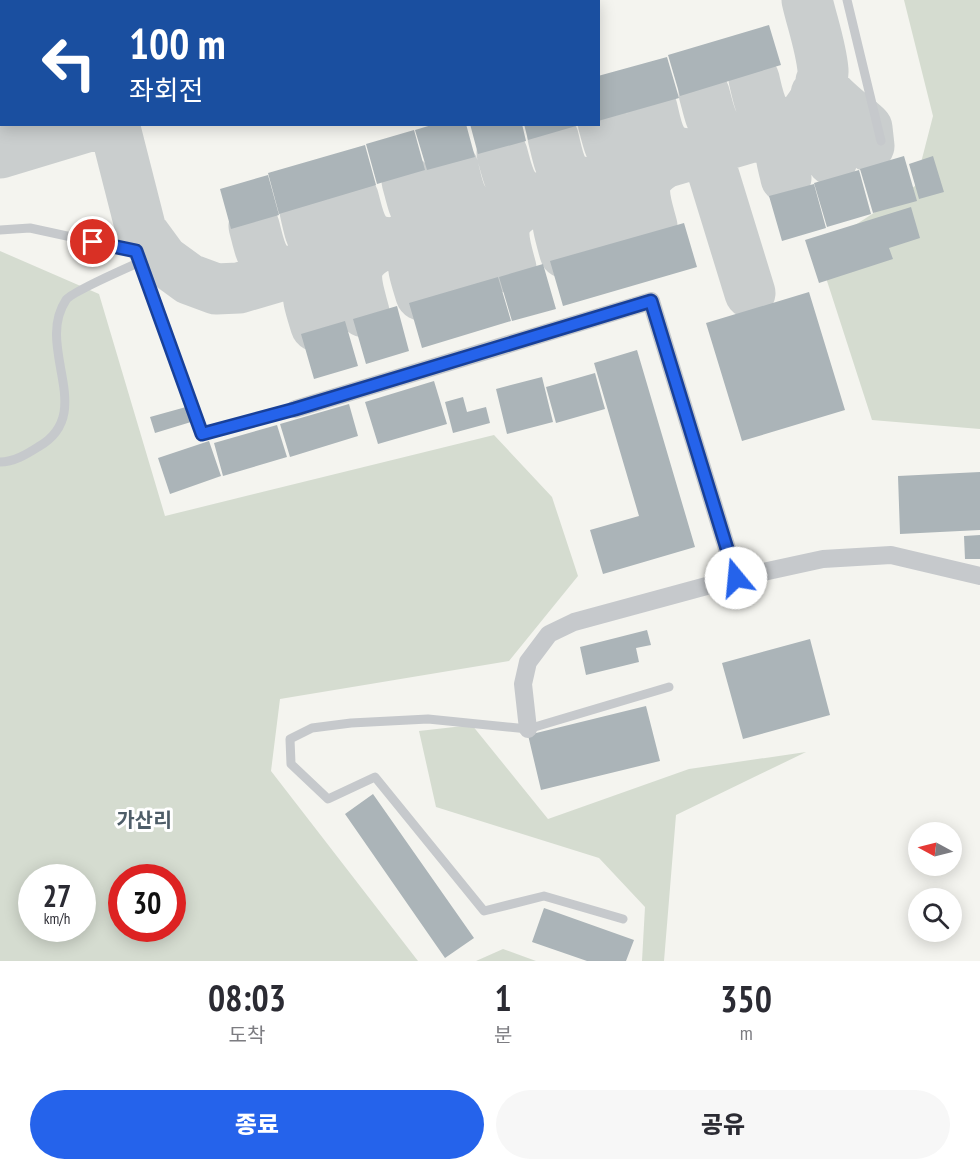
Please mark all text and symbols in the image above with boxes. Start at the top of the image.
text: 100 m [129,16,226,71]
icon: left [30,24,108,102]
text: 좌회전 [129,73,204,107]
pin [67,216,118,267]
icon: arrive [76,225,109,258]
position arrow [704,546,768,610]
district label: 가산리 [116,807,172,833]
north arrow [908,822,962,876]
map controls [908,822,962,942]
speed limit sign: 30 [108,864,186,942]
text: 27 [43,876,71,915]
button: search [908,888,962,942]
text: km/h [44,909,70,928]
text: 08:03 [208,974,286,1021]
text: 1 [495,974,512,1021]
text: 350 [720,975,772,1022]
text: m [740,1020,753,1046]
text: 도착 [229,1022,265,1048]
text: 분 [494,1022,512,1048]
button: 종료 [30,1090,484,1159]
button: 공유 [496,1090,950,1159]

